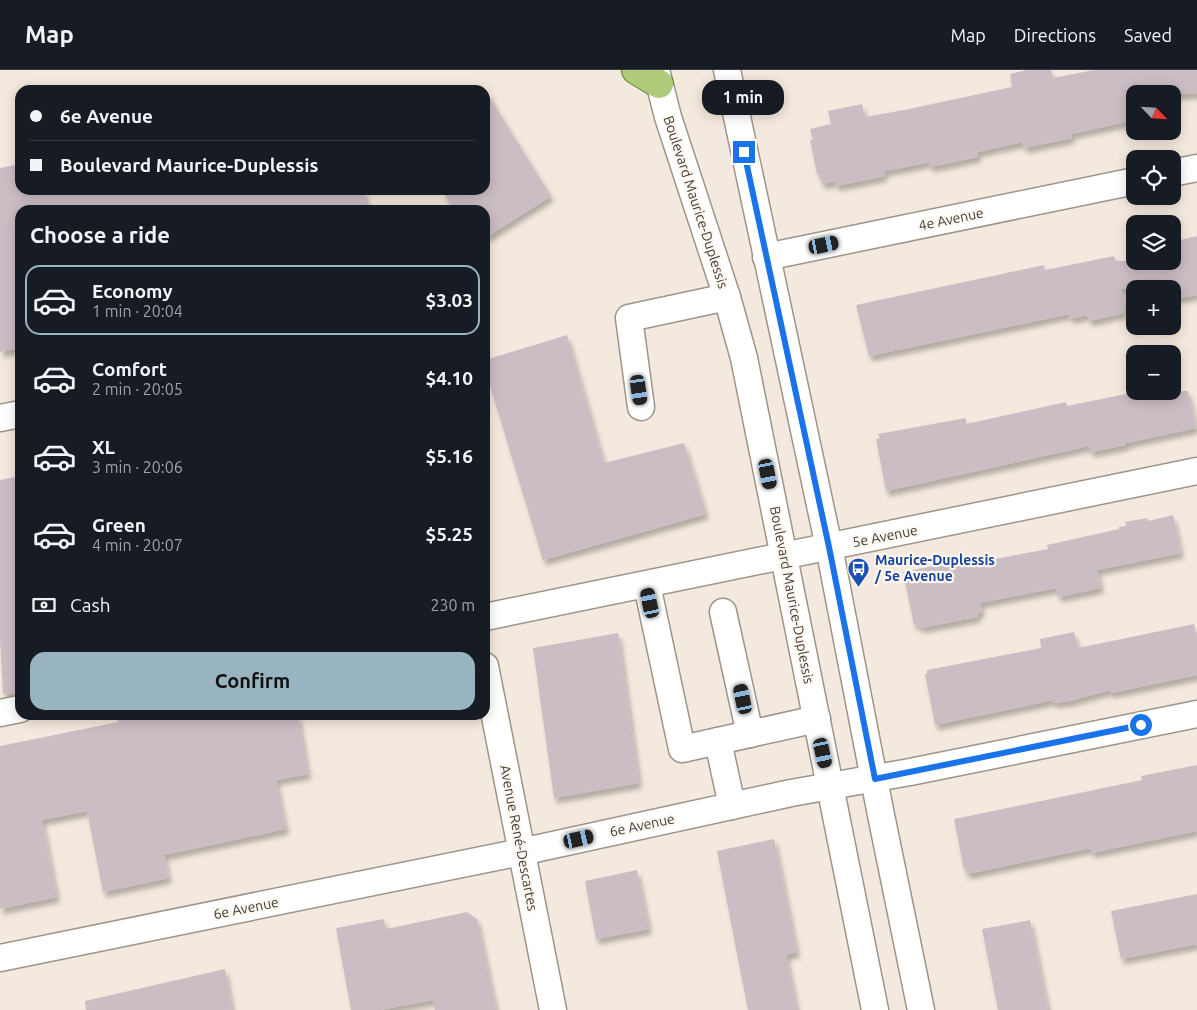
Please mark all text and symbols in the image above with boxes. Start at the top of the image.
text: Map [25,21,74,48]
text: Map [950,25,986,45]
text: Directions [1014,25,1096,45]
text: Saved [1124,25,1172,45]
callout: 1 min [703,79,785,114]
north arrow [1126,85,1181,140]
map controls [1126,85,1181,400]
text: 1 min [723,88,763,106]
text: 6e Avenue [60,105,153,127]
street label: Boulevard Maurice-Duplessis [660,114,732,290]
route end [733,141,755,163]
button: locate [1126,150,1181,205]
text: Boulevard Maurice-Duplessis [60,154,319,176]
street label: 4e Avenue [917,204,985,234]
button: layers [1126,215,1181,270]
text: Choose a ride [30,222,170,247]
car [807,235,840,255]
icon: car [32,278,77,323]
text: Economy [92,280,173,302]
button: + [1126,280,1181,335]
text: $3.03 [425,289,473,311]
text: 1 min · 20:04 [92,302,183,320]
button: − [1126,345,1181,400]
icon: car [32,356,77,401]
text: Comfort [92,358,167,380]
text: $4.10 [425,367,473,389]
car [629,374,648,406]
text: 2 min · 20:05 [92,380,183,398]
icon: car [32,434,77,479]
text: XL [92,436,115,458]
text: $5.16 [425,445,473,467]
text: 3 min · 20:06 [92,458,183,476]
car [757,458,778,490]
street label: Boulevard Maurice-Duplessis [767,505,817,685]
icon: car [32,512,77,557]
text: Green [92,514,146,536]
street label: 5e Avenue [851,522,919,550]
text: $5.25 [425,523,473,545]
text: 4 min · 20:07 [92,536,183,554]
place label: Maurice-Duplessis / 5e Avenue [874,552,995,584]
bus stop icon: Maurice-Duplessis / 5e Avenue [847,556,871,587]
car [639,587,660,619]
icon: cash [30,591,58,619]
text: Cash [70,594,111,616]
text: 230 m [430,596,475,614]
button: Confirm [30,652,475,710]
car [732,683,753,715]
route start [1130,714,1152,736]
car [812,737,833,769]
street label: Avenue René-Descartes [497,764,541,912]
street label: 6e Avenue [608,810,676,840]
car [562,828,595,850]
street label: 6e Avenue [212,894,280,922]

